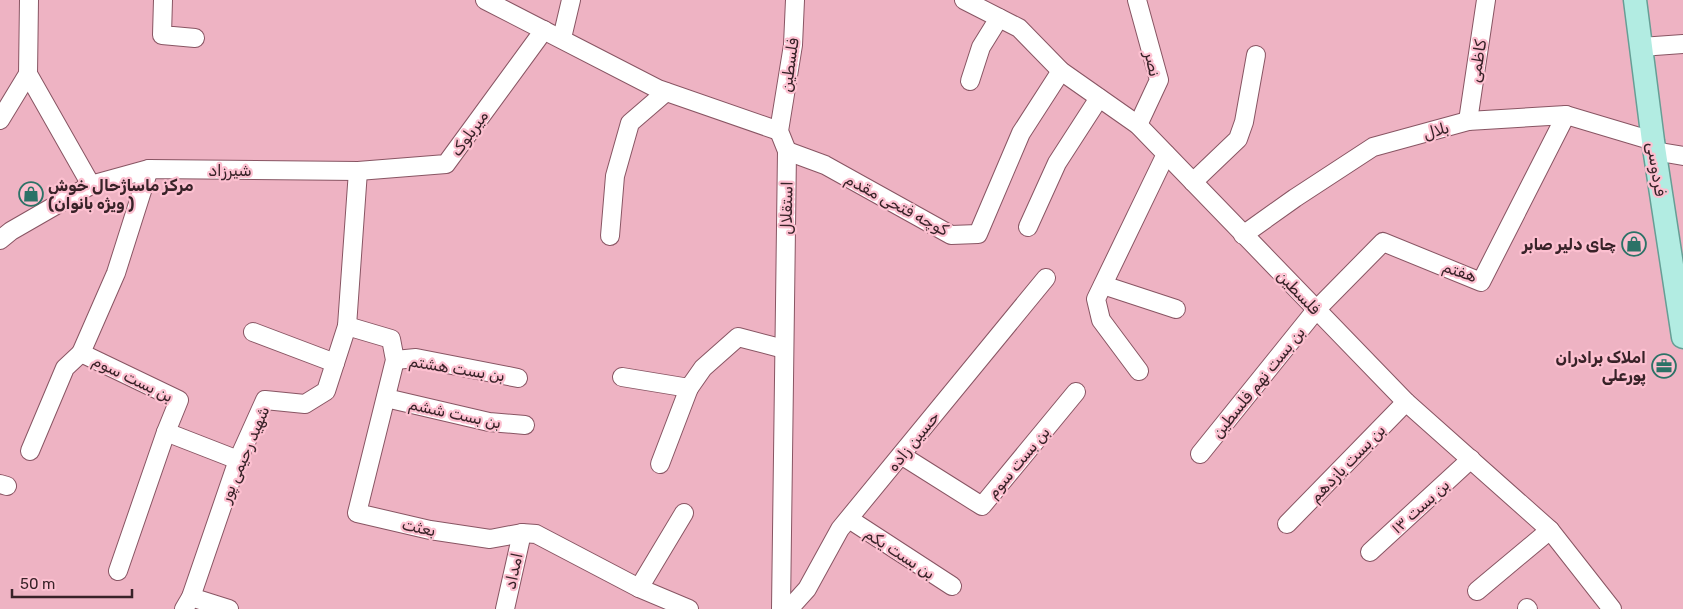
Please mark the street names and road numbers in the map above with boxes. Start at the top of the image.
street label: فلسطین [776,36,803,93]
street label: کاظمی [1465,37,1490,84]
street label: نصر [1139,49,1164,78]
street label: میربلوک [447,107,493,160]
street label: بلال [1421,118,1451,143]
street label: فردوسی [1642,141,1670,198]
street label: شیرزاد [208,161,252,181]
street label: کوچه فتحی مقدم [841,169,952,241]
street label: استقلال [777,181,796,235]
street label: هفتم [1440,257,1480,287]
street label: فلسطین [1273,266,1325,319]
street label: بن بست نهم فلسطین [1208,323,1310,442]
street label: بن بست سوم [89,351,176,407]
street label: بن بست هشتم [407,352,506,386]
street label: بن بست ششم [407,394,503,434]
street label: شهید رحیمی پور [215,403,274,507]
street label: حسین زاده [883,407,944,476]
street label: بن بست یازدهم [1305,420,1390,507]
street label: بن بست سوم [983,423,1054,502]
street label: بن بست ۱۳ [1387,475,1453,538]
street label: بعثت [400,515,438,540]
street label: بن بست یکم [860,524,938,584]
street label: امداد [500,551,527,591]

